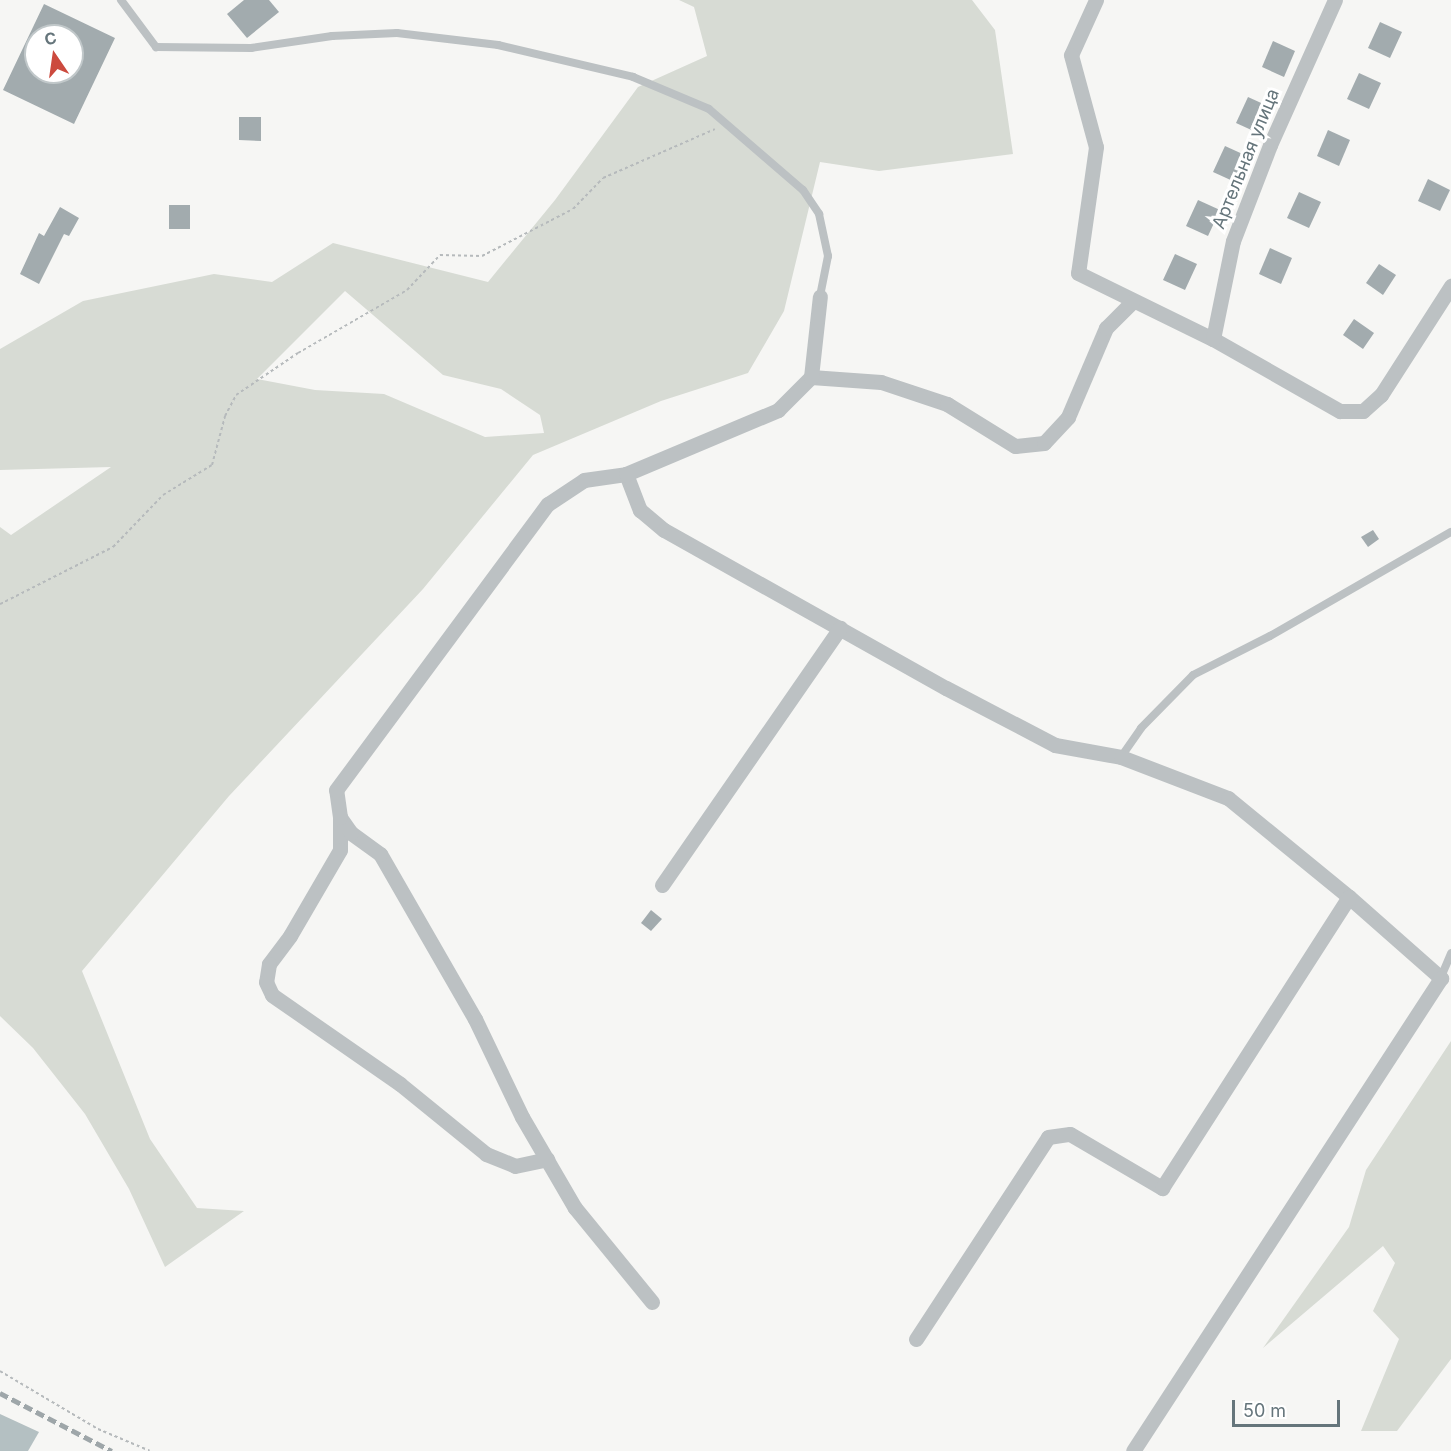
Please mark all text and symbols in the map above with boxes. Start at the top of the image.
north arrow [24,24,84,84]
text: С [42,27,58,49]
street label: Артельная улица [1208,86,1284,232]
scale bar [1235,1388,1343,1426]
text: 50 m [1243,1400,1286,1421]

